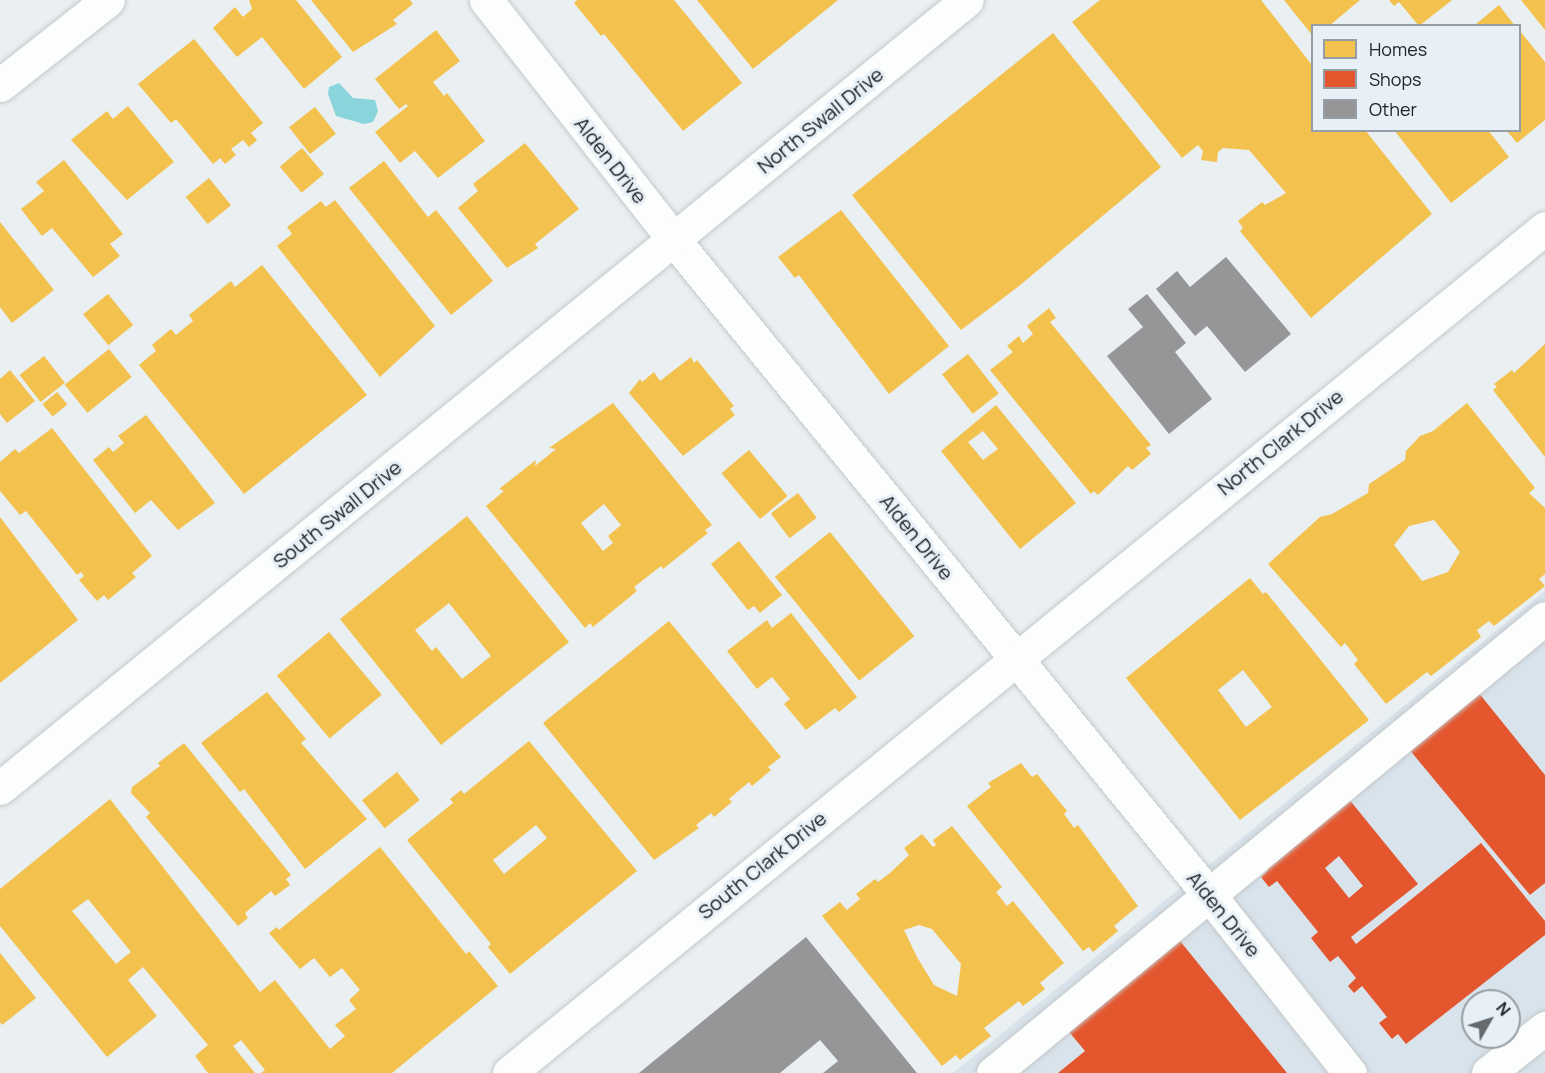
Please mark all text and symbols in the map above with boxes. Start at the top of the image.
legend [1311,24,1521,132]
text: Homes [1369,37,1427,61]
street label: North Swall Drive [752,62,888,178]
text: Shops [1369,67,1421,91]
text: Other [1369,97,1417,121]
street label: Alden Drive [570,112,652,208]
street label: North Clark Drive [1212,384,1348,500]
street label: South Swall Drive [268,455,406,573]
street label: Alden Drive [875,489,959,585]
street label: South Clark Drive [693,806,831,924]
street label: Alden Drive [1182,866,1266,962]
north arrow [1461,989,1521,1049]
text: N [1491,998,1516,1020]

